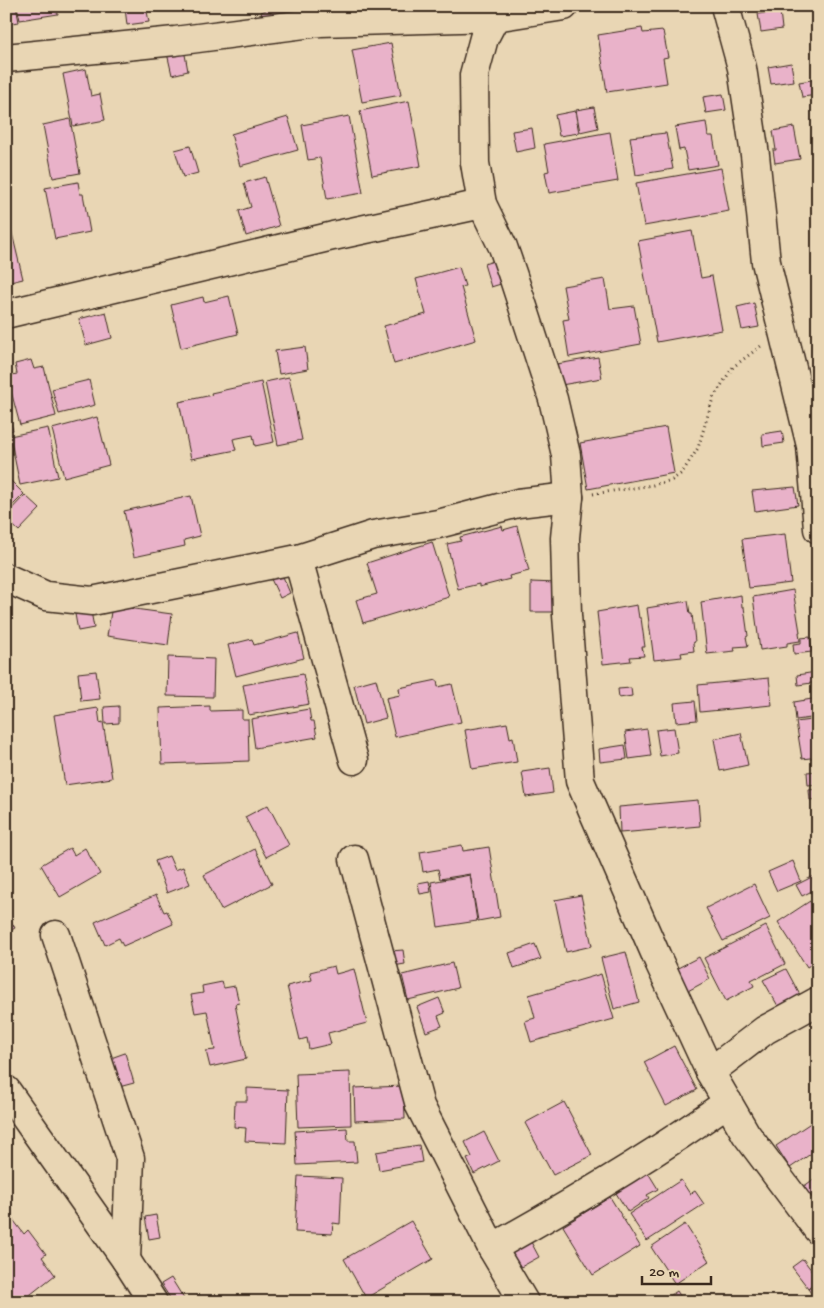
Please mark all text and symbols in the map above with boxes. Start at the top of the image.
scale bar [642,1253,710,1285]
text: 20 m [649,1264,679,1282]

